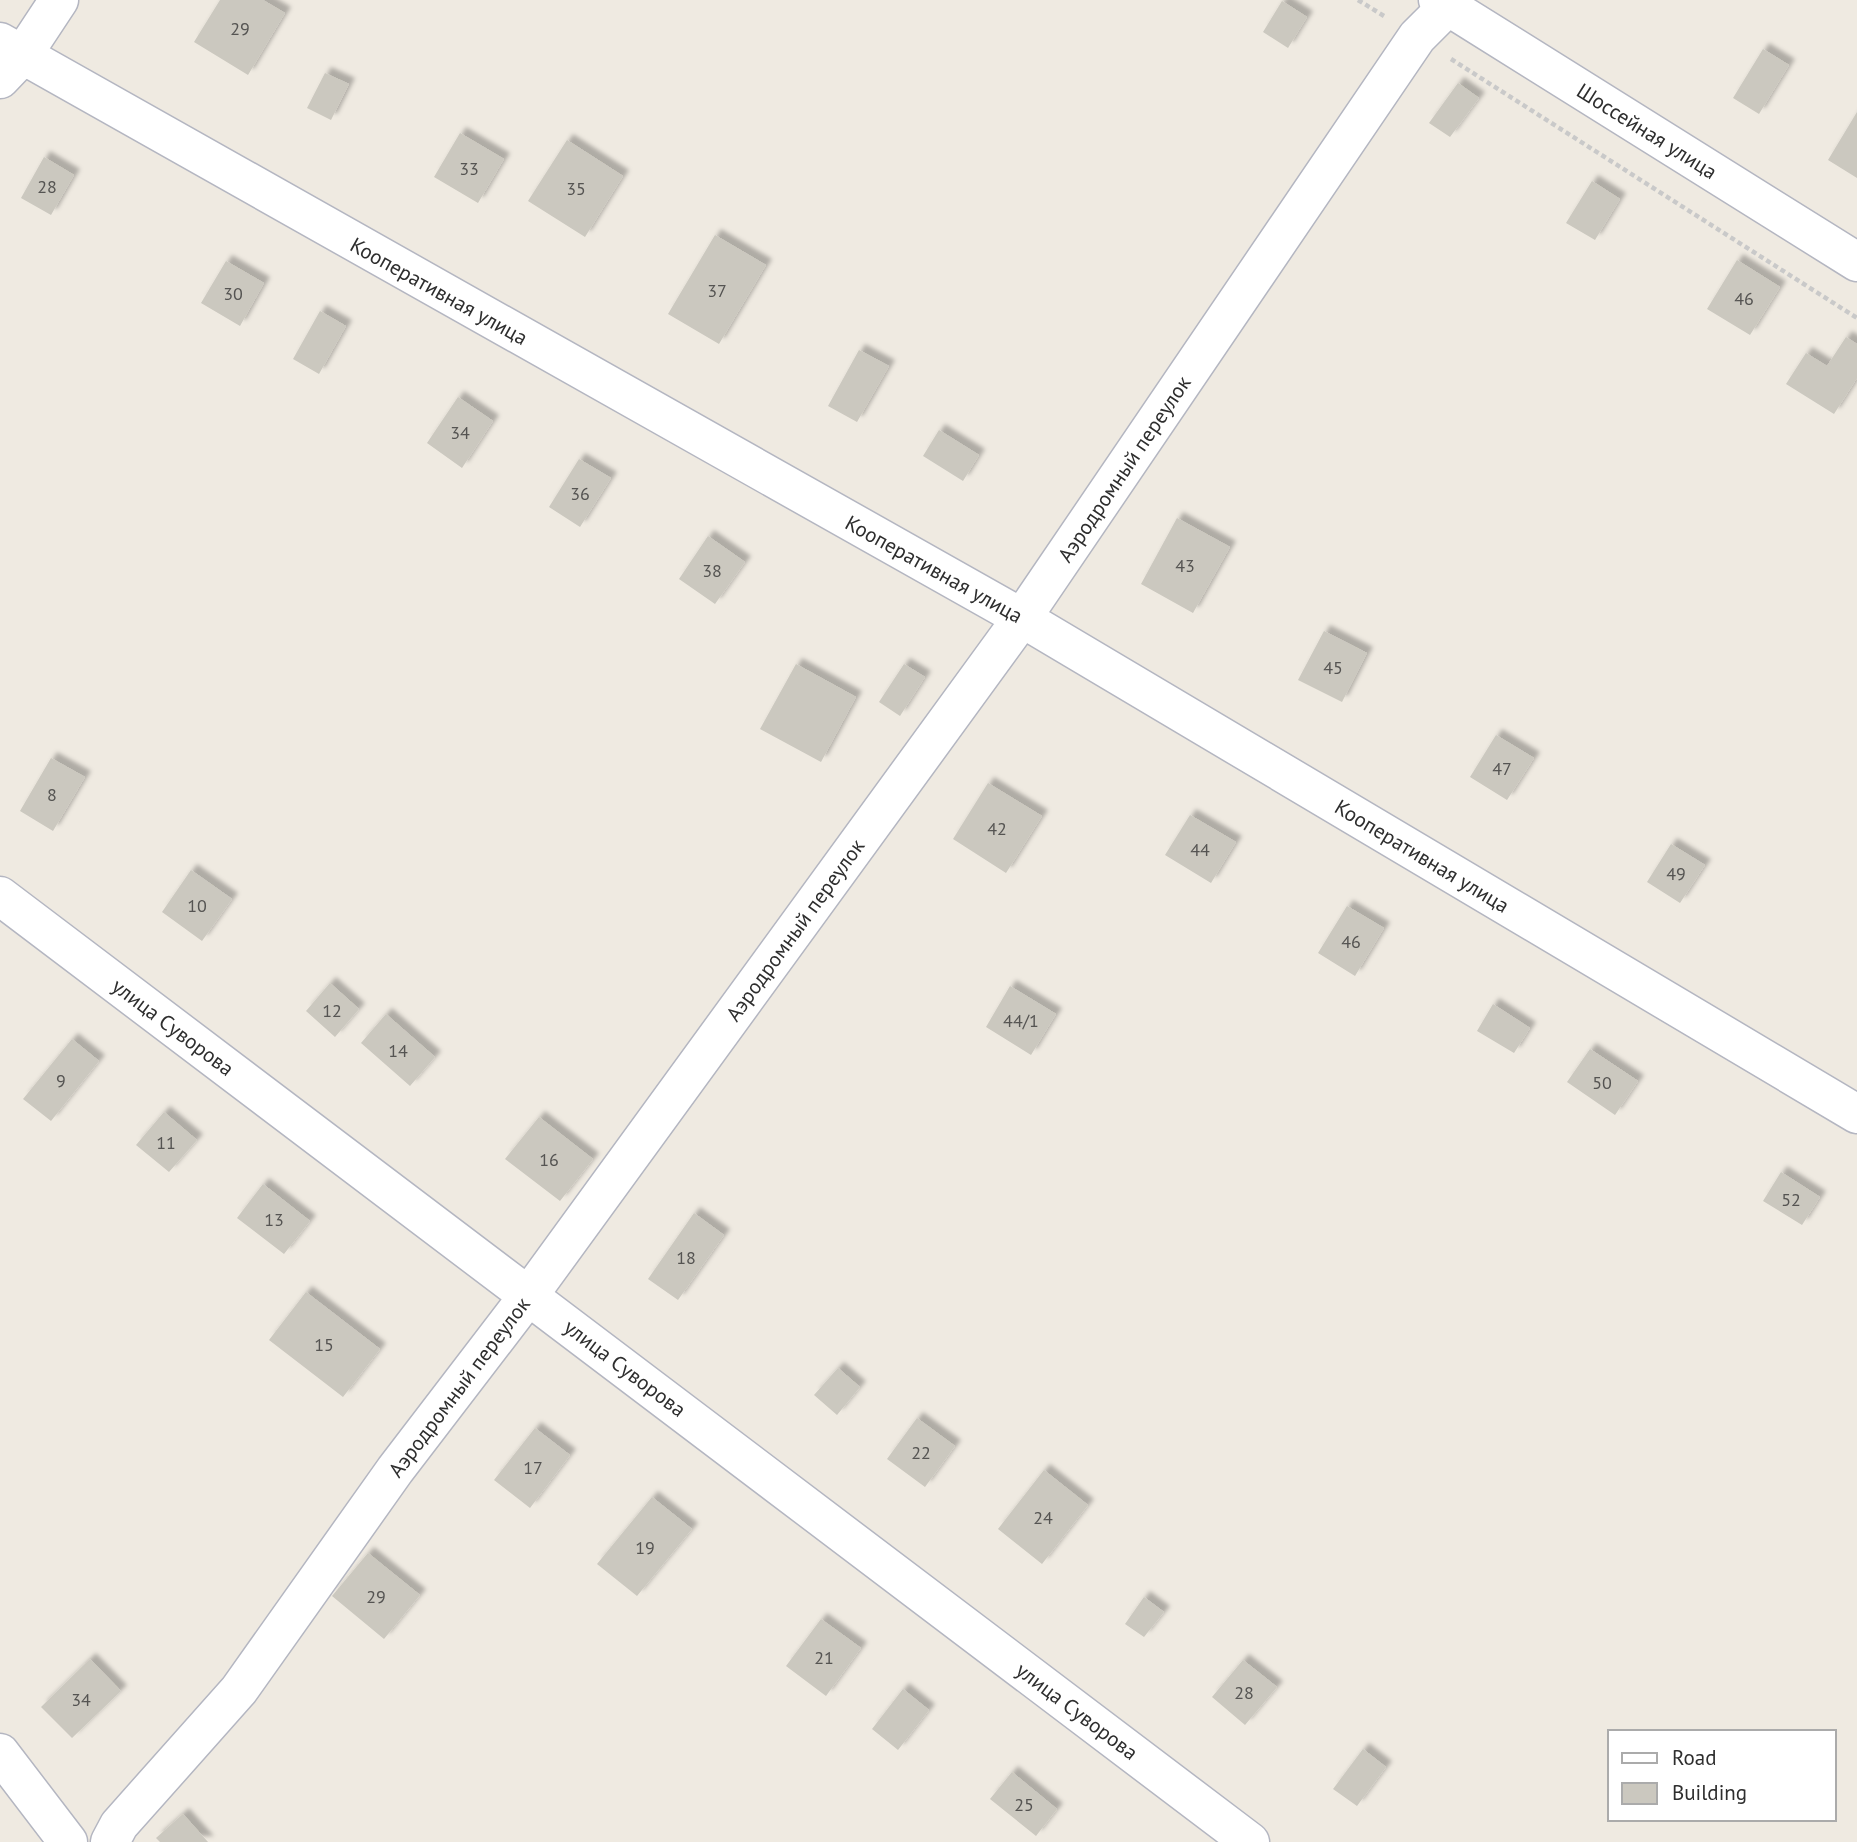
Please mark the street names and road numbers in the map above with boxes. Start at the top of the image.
street label: Шоссейная улица [1572,77,1722,185]
street label: Кооперативная улица [346,231,532,351]
street label: Аэродромный переулок [1052,371,1196,567]
street label: Кооперативная улица [841,509,1027,629]
street label: Кооперативная улица [1330,793,1514,919]
street label: Аэродромный переулок [720,833,870,1027]
street label: улица Суворова [107,972,239,1082]
street label: Аэродромный переулок [382,1291,536,1483]
street label: улица Суворова [559,1313,691,1423]
street label: улица Суворова [1011,1656,1143,1766]

